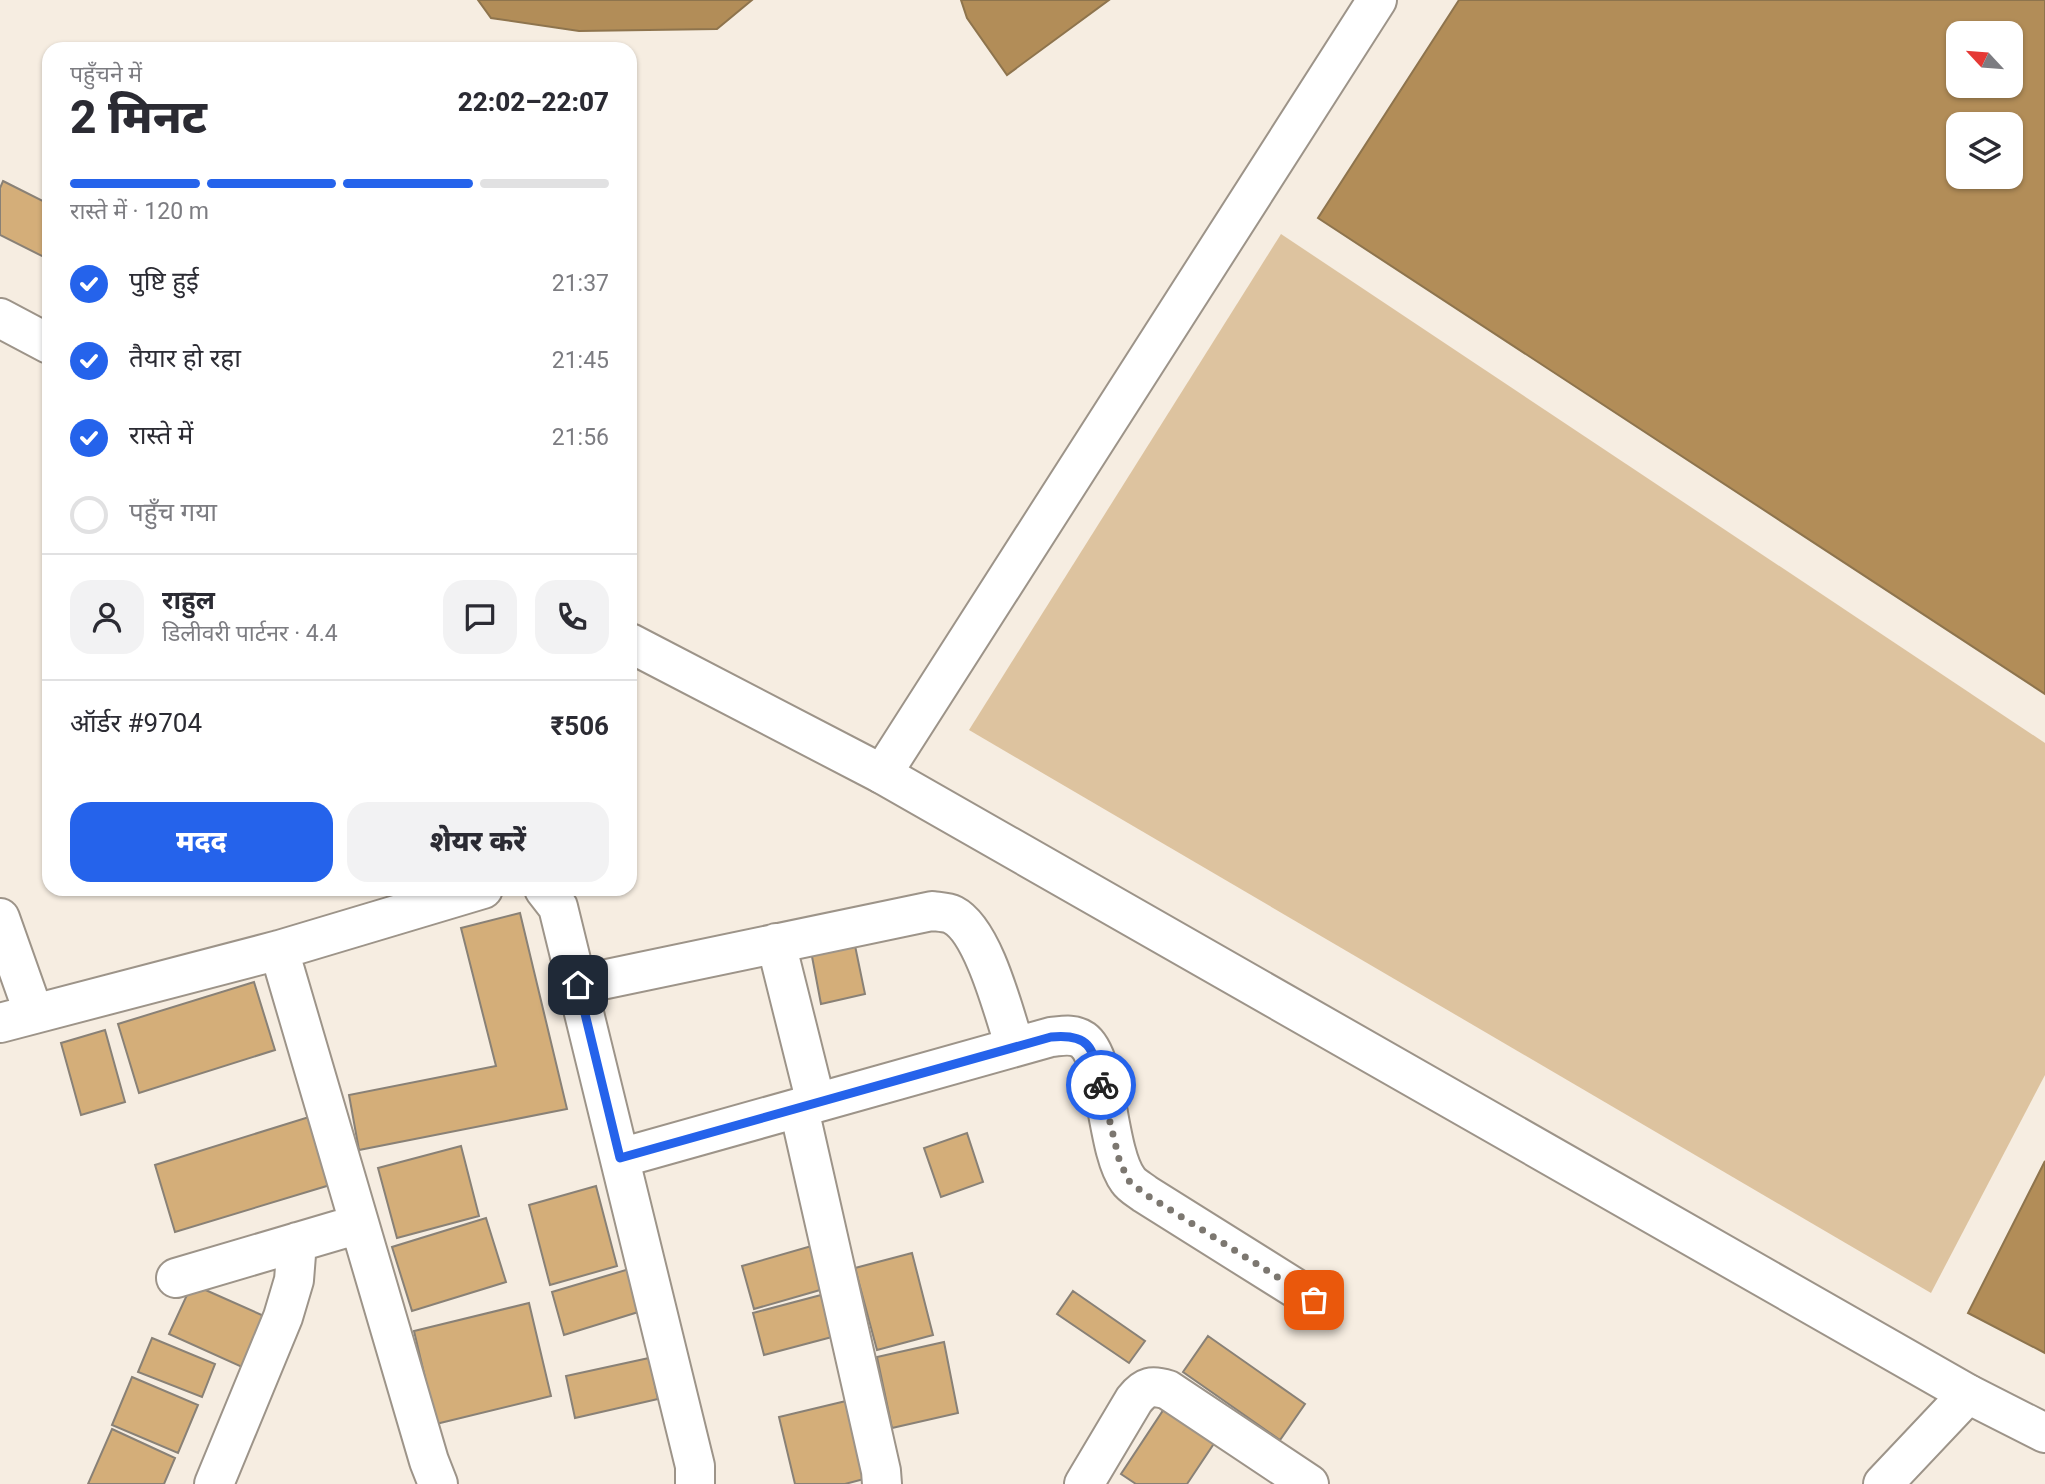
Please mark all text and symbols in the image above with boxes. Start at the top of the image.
north arrow [1946,21,2023,98]
map controls [1946,21,2023,189]
text: पहुँचने में [70,61,142,88]
text: 22:02–22:07 [458,87,609,117]
text: 2 मिनट [70,90,207,144]
button: layers [1946,112,2023,189]
text: रास्ते में · 120 m [70,198,209,225]
icon: check [70,265,108,303]
text: पुष्टि हुई [129,266,199,296]
text: 21:37 [552,270,609,297]
icon: check [70,342,108,380]
text: तैयार हो रहा [129,343,241,373]
text: 21:45 [552,347,609,374]
icon: check [70,419,108,457]
text: रास्ते में [129,420,193,450]
text: 21:56 [552,424,609,451]
text: पहुँच गया [129,497,217,527]
button: person [70,580,144,654]
button: chat [443,580,517,654]
button: phone [535,580,609,654]
text: राहुल [162,585,215,615]
text: डिलीवरी पार्टनर · 4.4 [162,620,338,647]
text: ऑर्डर #9704 [70,708,202,738]
text: ₹506 [551,711,609,741]
button: मदद [70,802,333,882]
button: शेयर करें [347,802,609,882]
pin [548,955,608,1015]
icon: home [559,966,597,1004]
courier [1066,1050,1136,1120]
icon: bike [1082,1066,1120,1104]
pin [1284,1270,1344,1330]
icon: bag [1295,1281,1333,1319]

